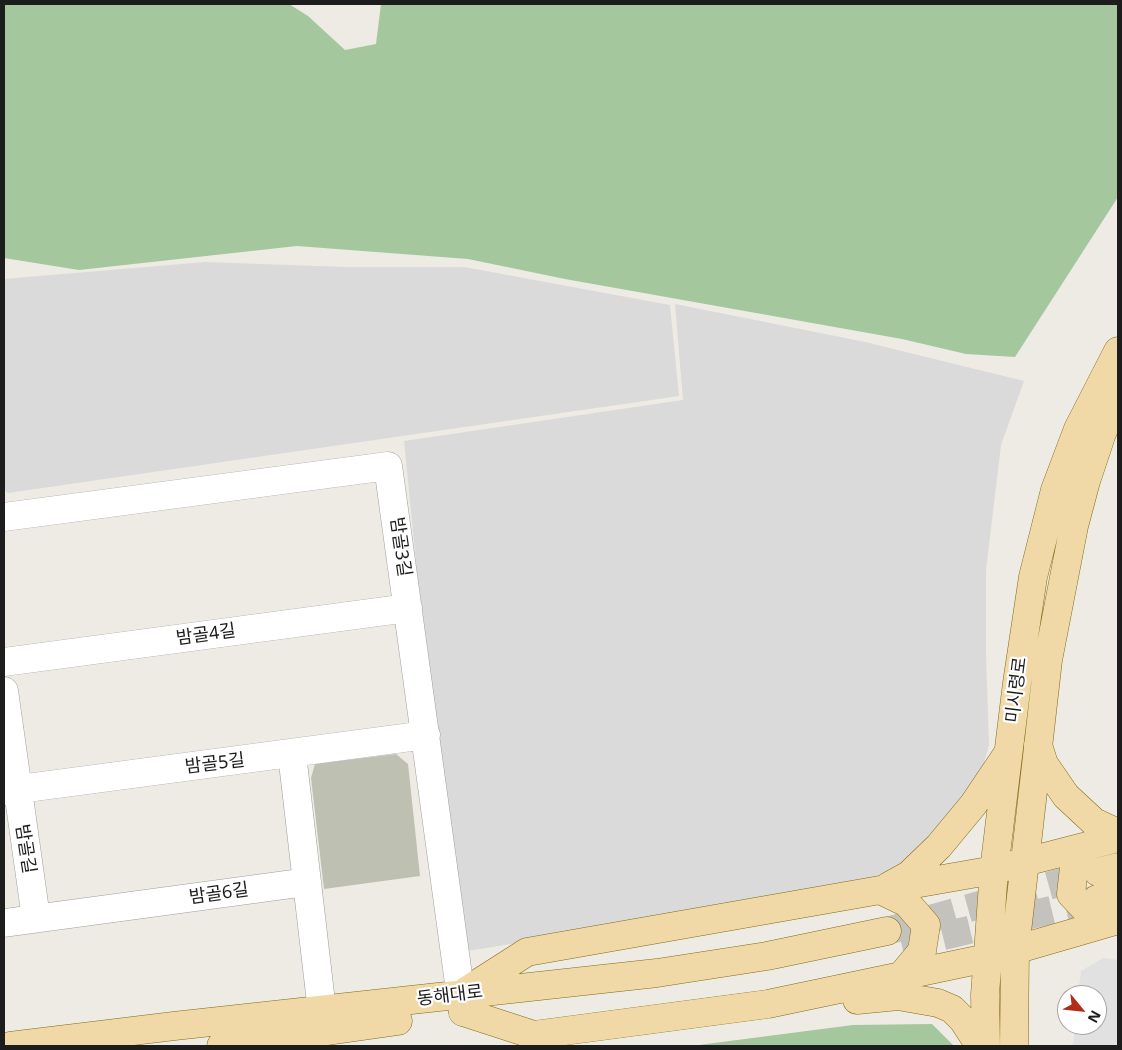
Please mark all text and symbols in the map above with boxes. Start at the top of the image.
street label: 밤골3길 [385,516,415,578]
street label: 밤골4길 [175,620,237,650]
street label: 미시령로 [1002,656,1032,724]
street label: 밤골5길 [184,750,246,778]
street label: 밤골길 [10,823,40,875]
street label: 밤골6길 [188,879,250,909]
street label: 동해대로 [416,981,484,1011]
north arrow [1057,985,1107,1035]
text: N [1084,1007,1106,1026]

